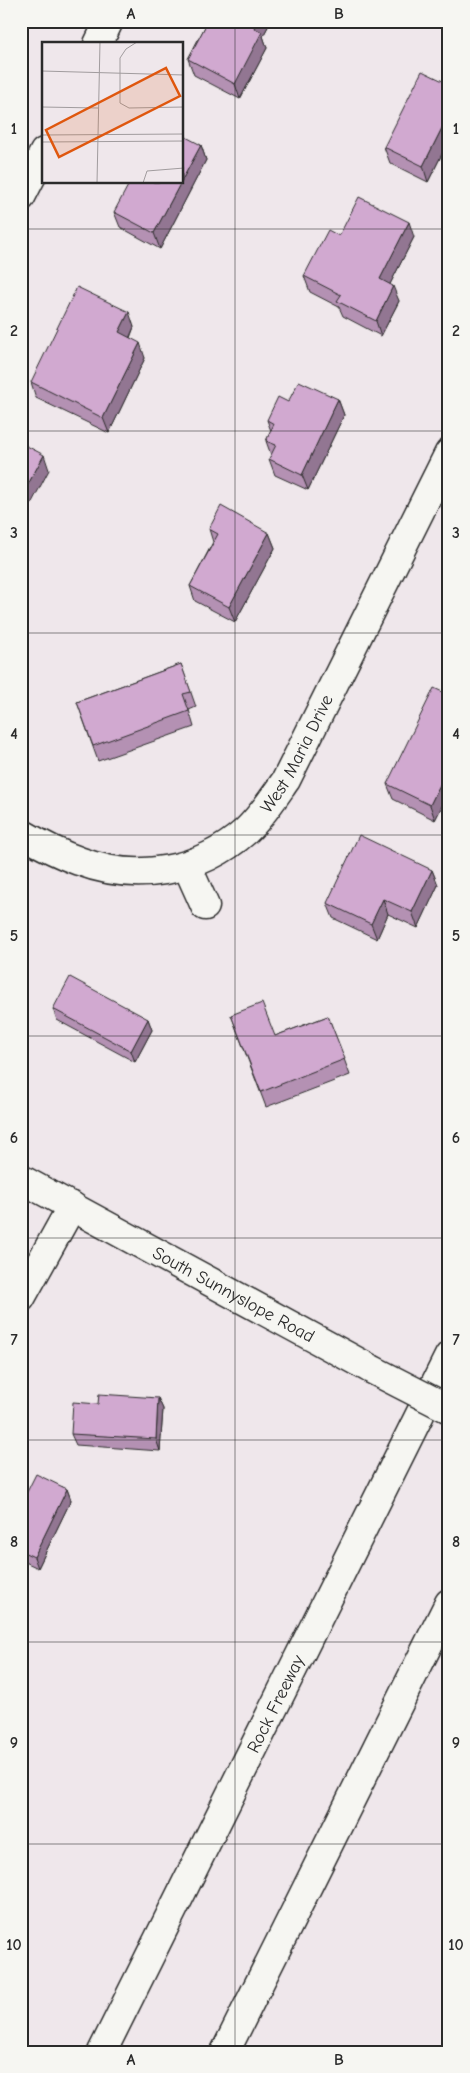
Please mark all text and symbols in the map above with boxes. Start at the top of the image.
text: A [127,5,136,23]
text: B [334,5,344,23]
inset map [42,42,184,184]
text: 1 [11,120,17,138]
text: 1 [453,120,459,138]
text: 2 [10,322,18,340]
text: 2 [452,322,460,340]
text: 3 [10,524,18,542]
text: 3 [452,524,460,542]
street label: West Maria Drive [256,691,337,817]
text: 4 [10,725,18,743]
text: 4 [452,725,460,743]
text: 5 [10,927,18,945]
text: 5 [452,927,460,945]
text: 6 [10,1129,18,1147]
text: 6 [452,1129,460,1147]
street label: South Sunnyslope Road [149,1242,318,1347]
text: 7 [10,1331,18,1349]
text: 7 [452,1331,460,1349]
text: 8 [10,1533,18,1551]
text: 8 [452,1533,460,1551]
street label: Rock Freeway [242,1651,309,1756]
text: 9 [10,1734,18,1752]
text: 9 [452,1734,460,1752]
text: 10 [6,1936,22,1954]
text: 10 [448,1936,464,1954]
text: A [127,2051,136,2069]
text: B [334,2051,344,2069]

